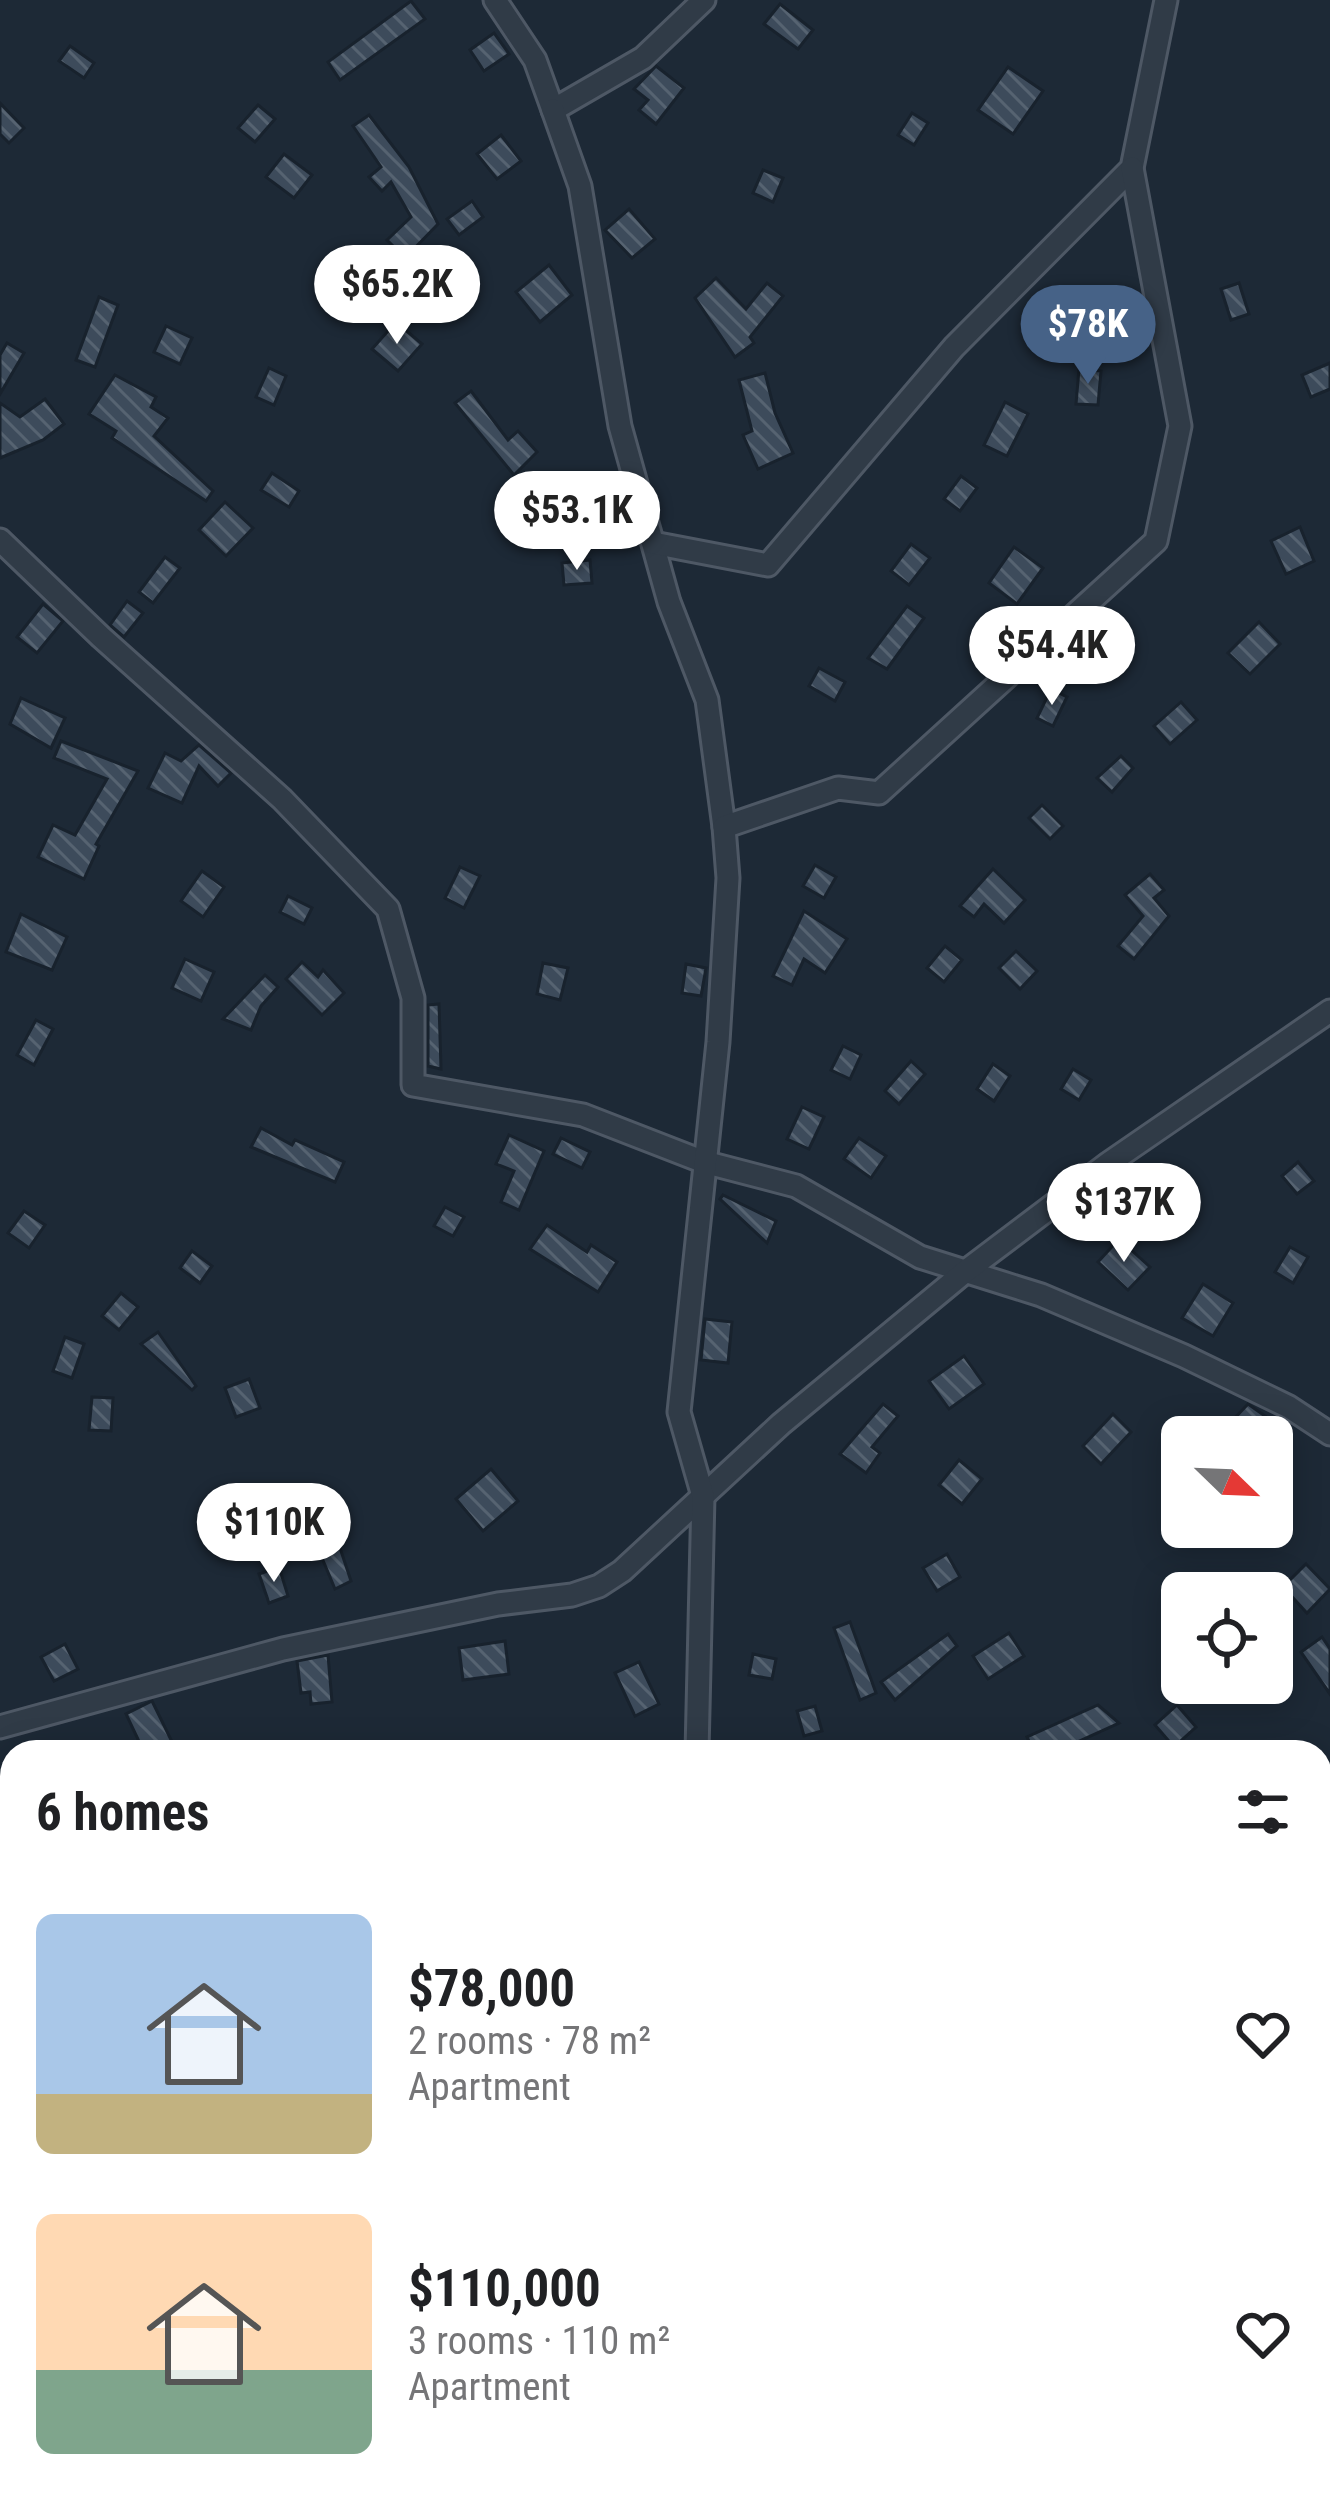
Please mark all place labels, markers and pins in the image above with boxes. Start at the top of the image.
pin: $65.2K [299,245,495,347]
pin: $78K [1017,285,1159,387]
pin: $53.1K [479,471,675,573]
pin: $54.4K [954,606,1150,708]
pin: $137K [1040,1163,1208,1265]
pin: $110K [190,1483,358,1585]

